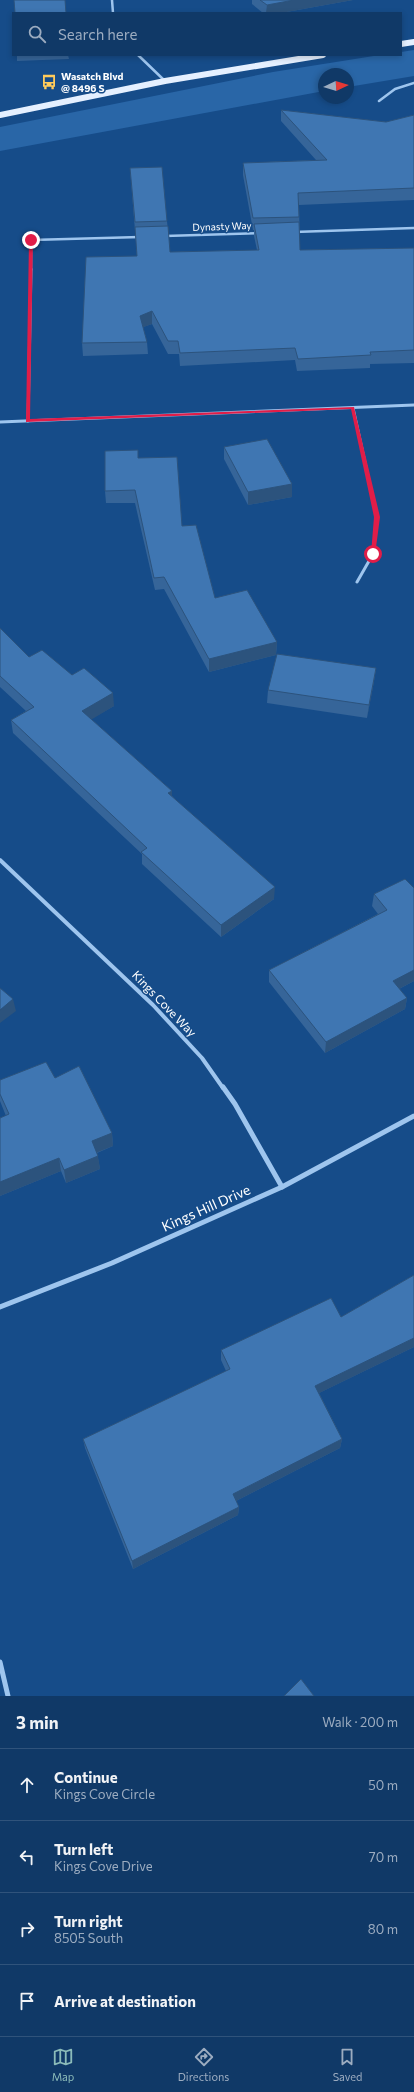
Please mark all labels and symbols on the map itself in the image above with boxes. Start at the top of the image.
north arrow [318,68,354,104]
place label: Wasatch Blvd @ 8496 S [61,70,123,94]
bus stop icon: Wasatch Blvd @ 8496 S [40,73,58,91]
street label: Dynasty Way [192,219,252,233]
route end [22,231,40,249]
route start [364,545,382,563]
street label: Kings Cove Way [130,968,200,1039]
street label: Kings Hill Drive [159,1180,253,1235]

